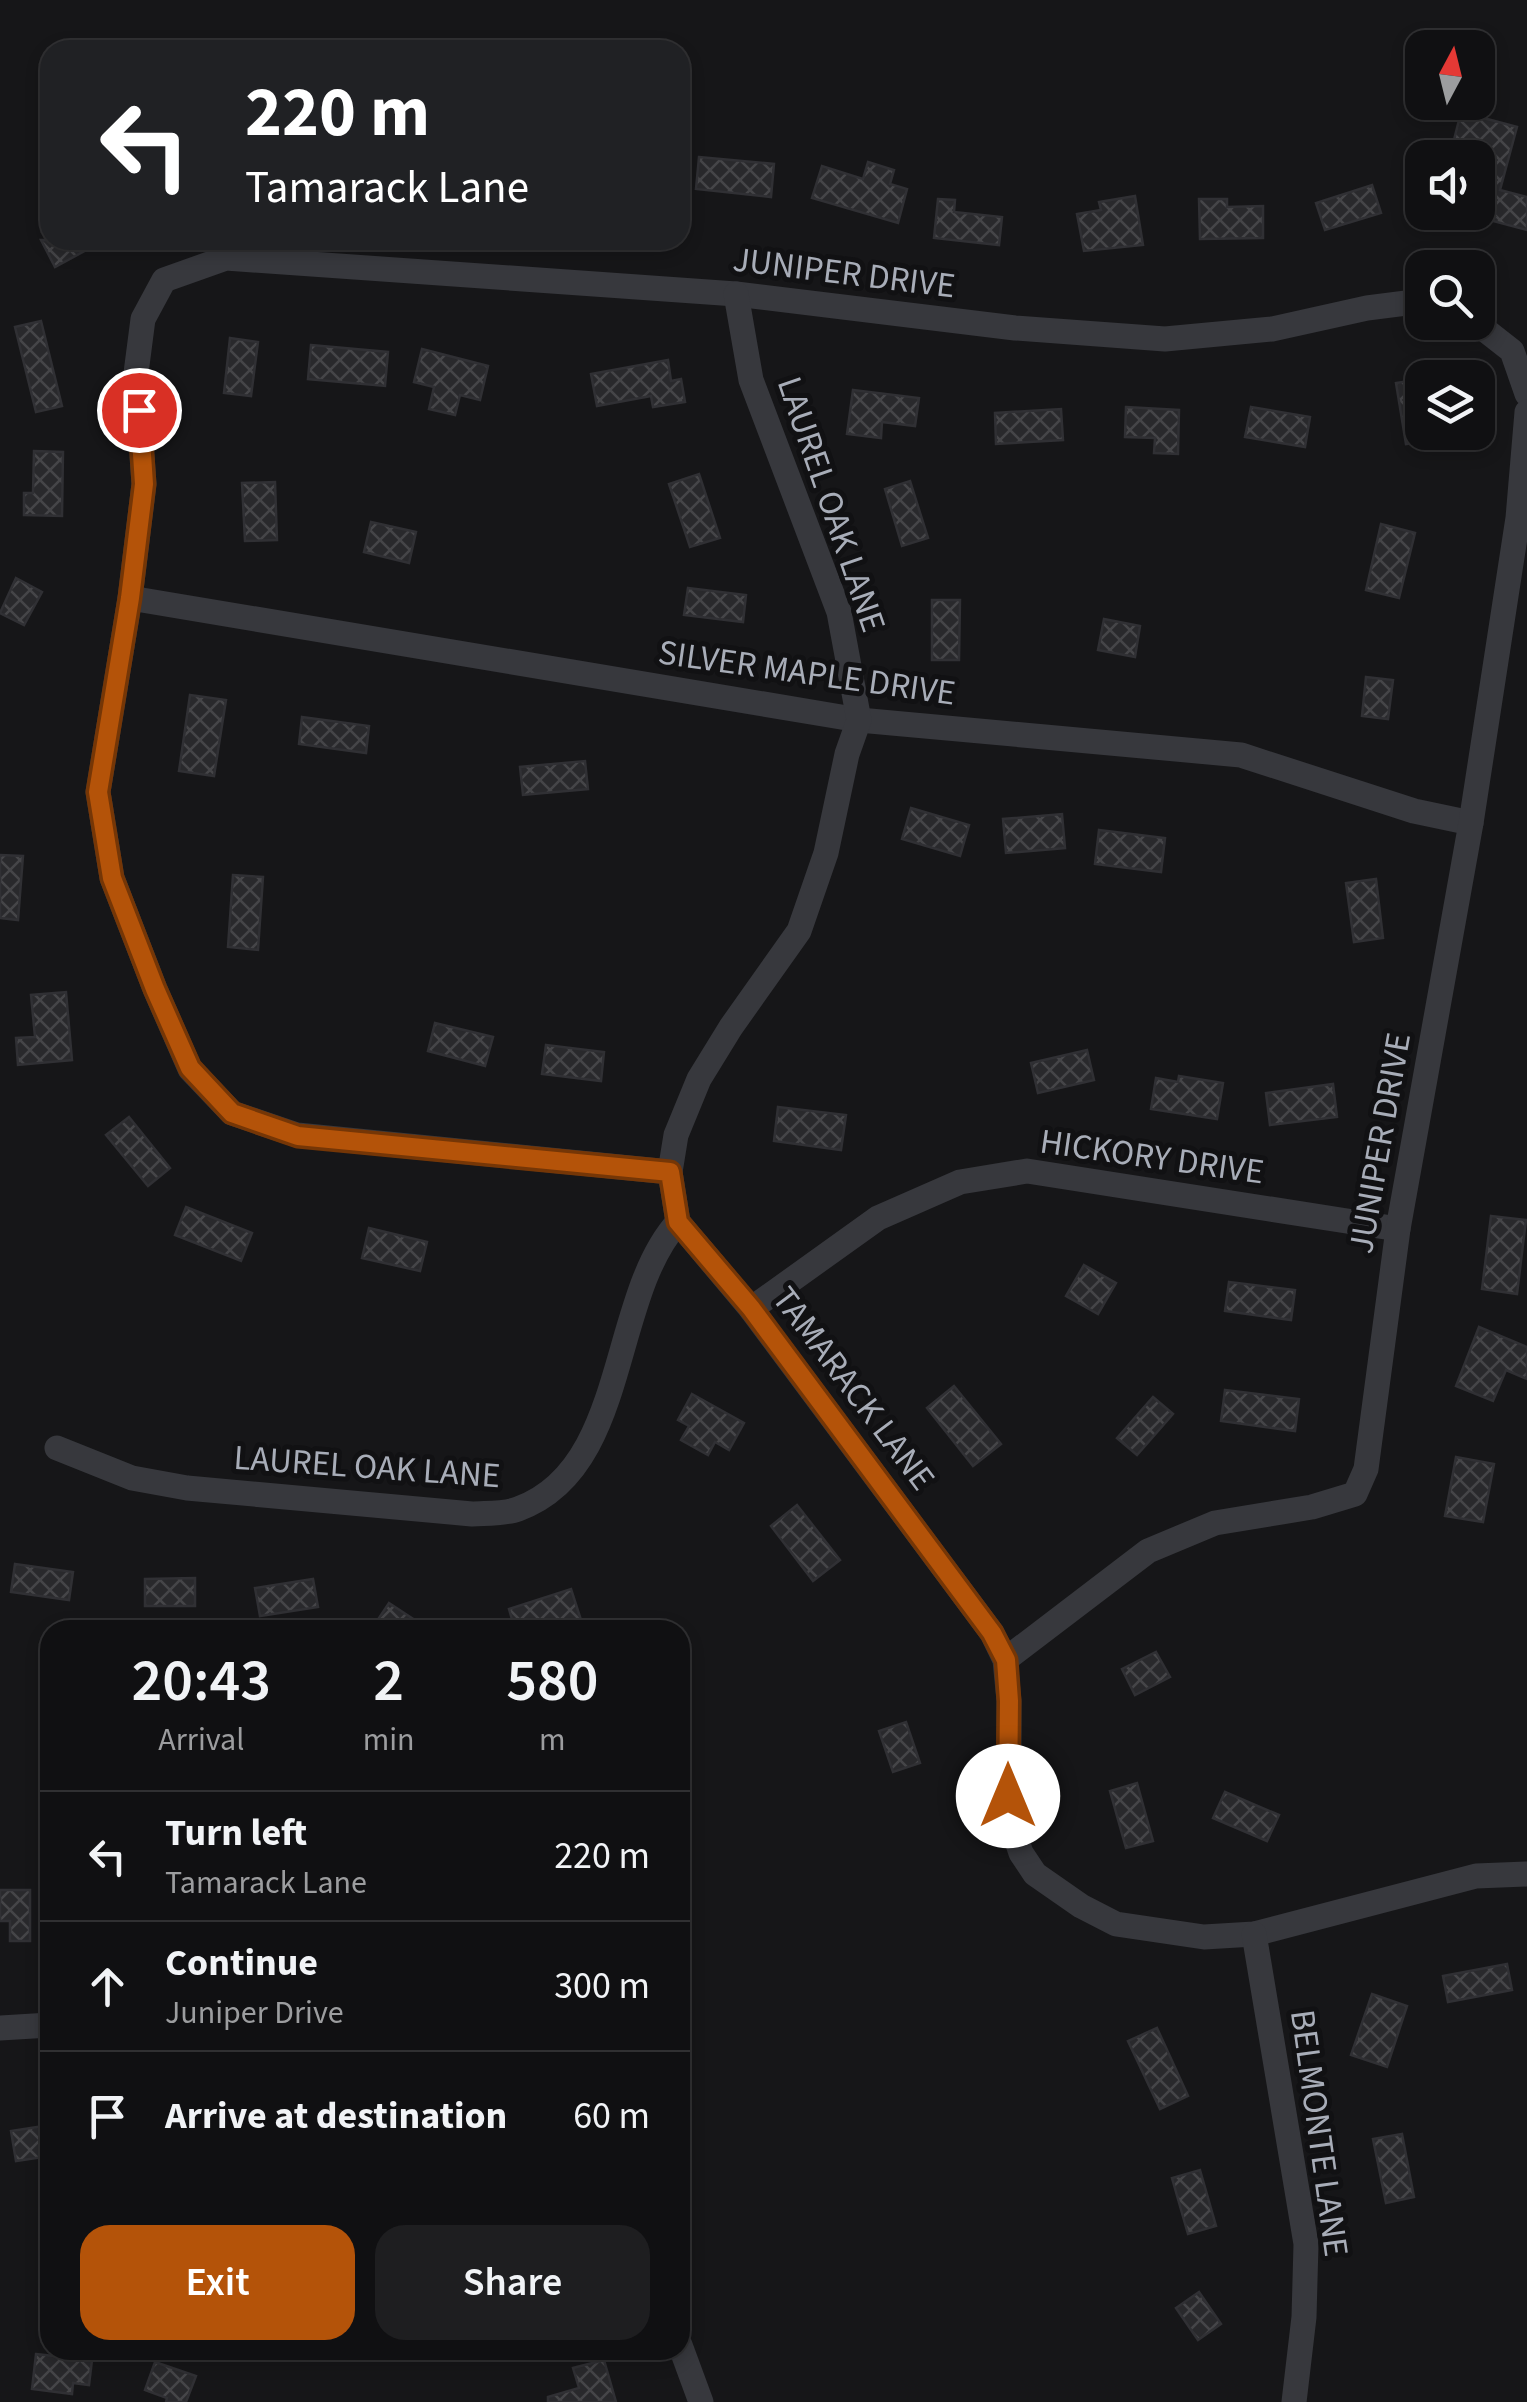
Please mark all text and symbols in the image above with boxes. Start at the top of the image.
north arrow [1405,30,1495,120]
map controls [1405,30,1495,450]
text: 220 m [245,63,430,163]
icon: left [80,80,210,210]
button: sound [1405,140,1495,230]
text: Tamarack Lane [245,156,529,220]
street label: JUNIPER DRIVE [730,235,958,311]
button: search [1405,250,1495,340]
button: layers [1405,360,1495,450]
pin [97,368,182,453]
street label: LAUREL OAK LANE [764,370,898,639]
icon: arrive [112,383,167,438]
street label: SILVER MAPLE DRIVE [655,627,959,719]
street label: JUNIPER DRIVE [1336,1029,1424,1258]
street label: HICKORY DRIVE [1037,1117,1267,1197]
street label: TAMARACK LANE [760,1276,947,1501]
street label: LAUREL OAK LANE [232,1433,502,1501]
text: 20:43 [132,1639,271,1724]
text: 2 [373,1639,404,1724]
text: 580 [506,1639,598,1724]
text: Arrival [158,1717,244,1763]
text: min [363,1717,415,1763]
text: m [539,1717,566,1763]
position arrow [956,1744,1060,1848]
text: Turn left [165,1806,307,1860]
icon: left [80,1829,135,1884]
text: 220 m [554,1829,650,1883]
text: Tamarack Lane [165,1860,367,1906]
text: Continue [165,1936,318,1990]
icon: ahead [80,1959,135,2014]
text: 300 m [554,1959,650,2013]
text: Juniper Drive [165,1990,344,2036]
street label: BELMONTE LANE [1277,2006,1361,2260]
icon: arrive [80,2089,135,2144]
text: Arrive at destination [165,2089,507,2143]
text: 60 m [573,2089,650,2143]
button: Exit [80,2225,355,2340]
button: Share [375,2225,650,2340]

